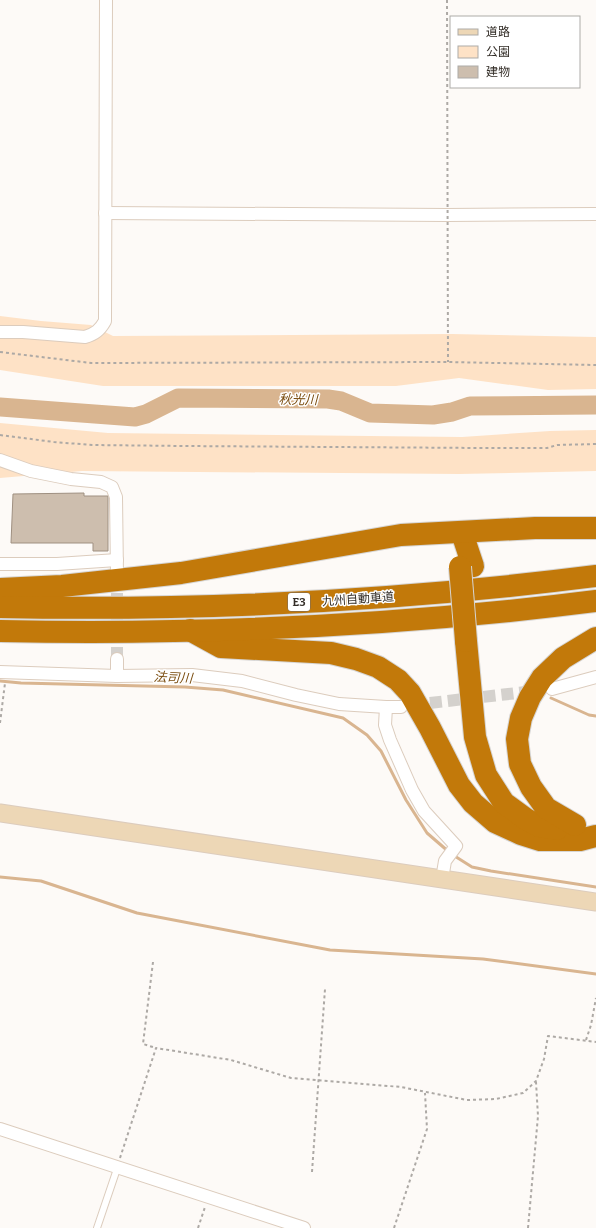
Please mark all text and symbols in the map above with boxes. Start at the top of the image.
legend [450,16,580,88]
text: 道路 [486,25,510,39]
text: 公園 [486,45,510,59]
text: 建物 [486,65,510,79]
water label: 秋光川 [278,392,320,407]
street label: 九州自動車道 [322,590,394,608]
road number: E3 [288,593,310,611]
water label: 法司川 [153,669,195,686]

